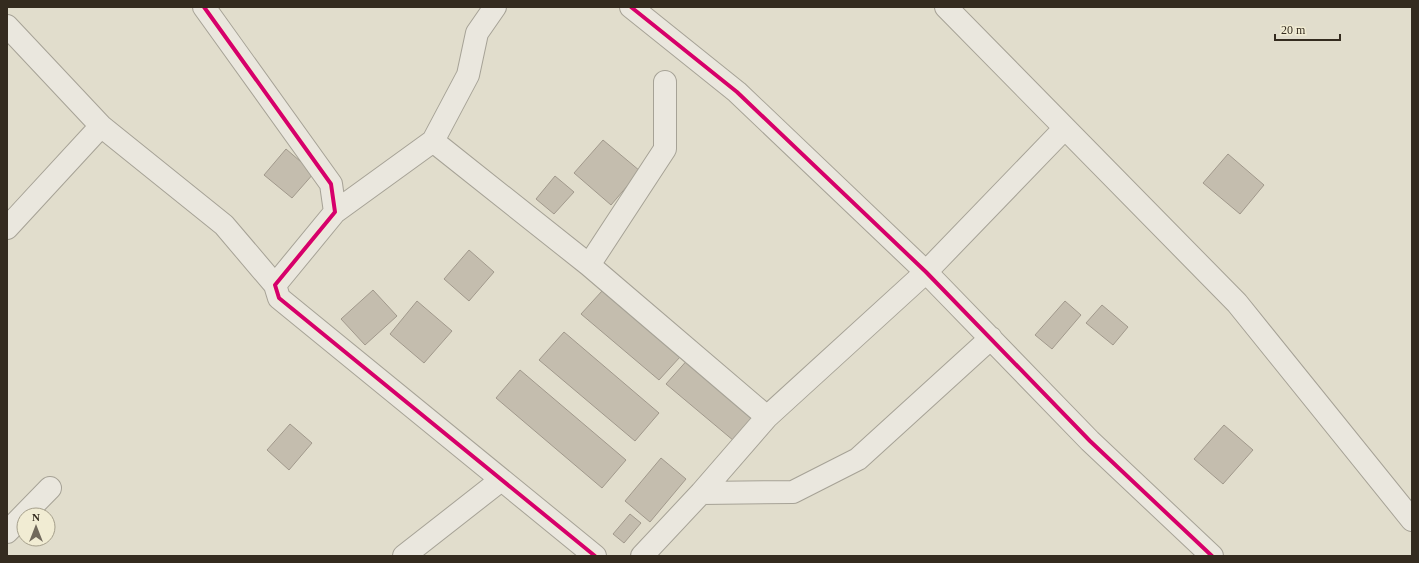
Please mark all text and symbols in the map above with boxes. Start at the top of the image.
scale bar [1275,16,1340,42]
text: 20 m [1281,23,1306,37]
north arrow [16,507,56,547]
text: N [32,511,40,523]

